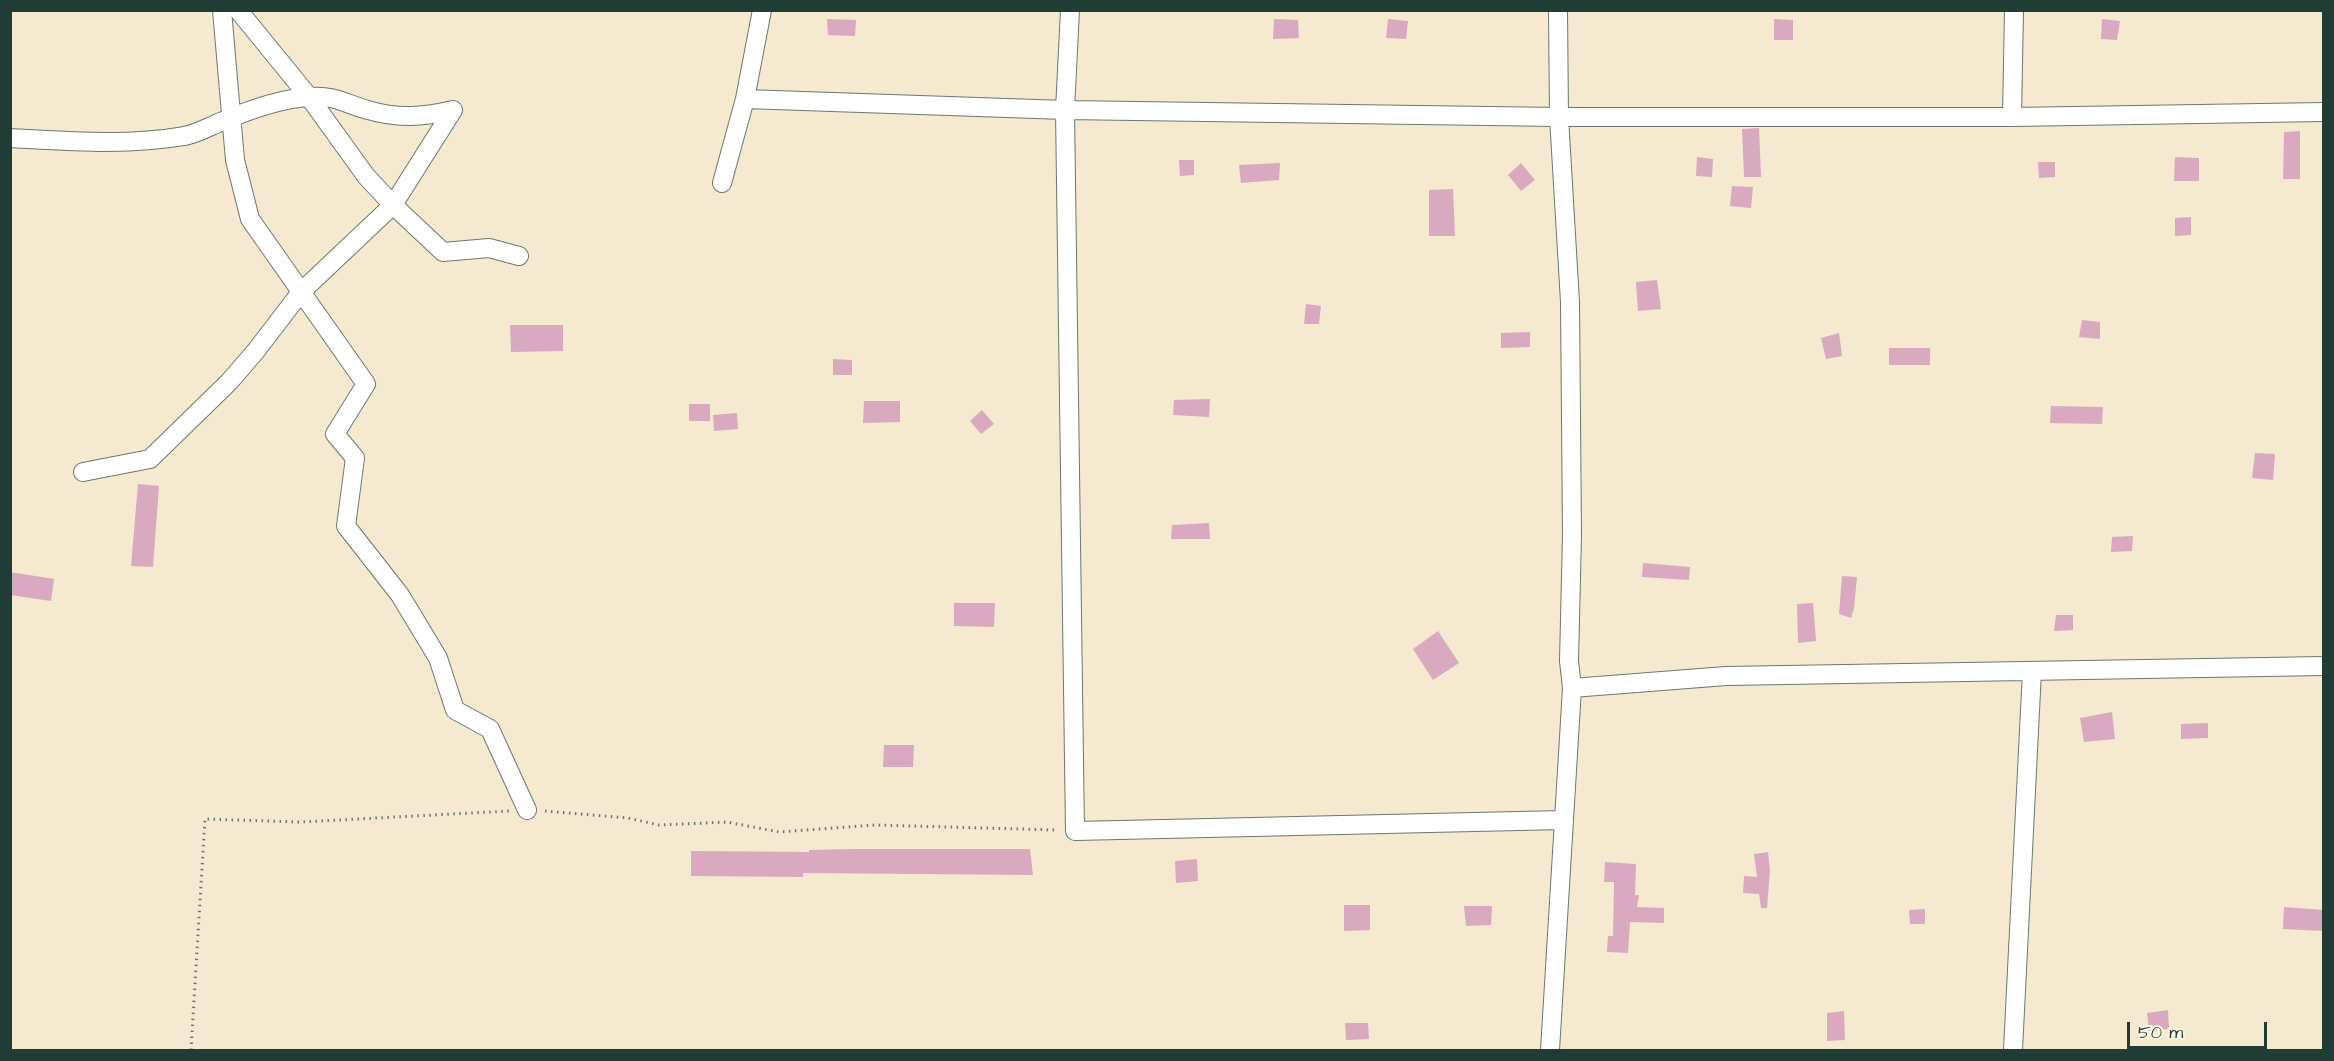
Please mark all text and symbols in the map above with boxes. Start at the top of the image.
scale bar [2130,1010,2270,1048]
text: 50 m [2138,1020,2183,1045]

